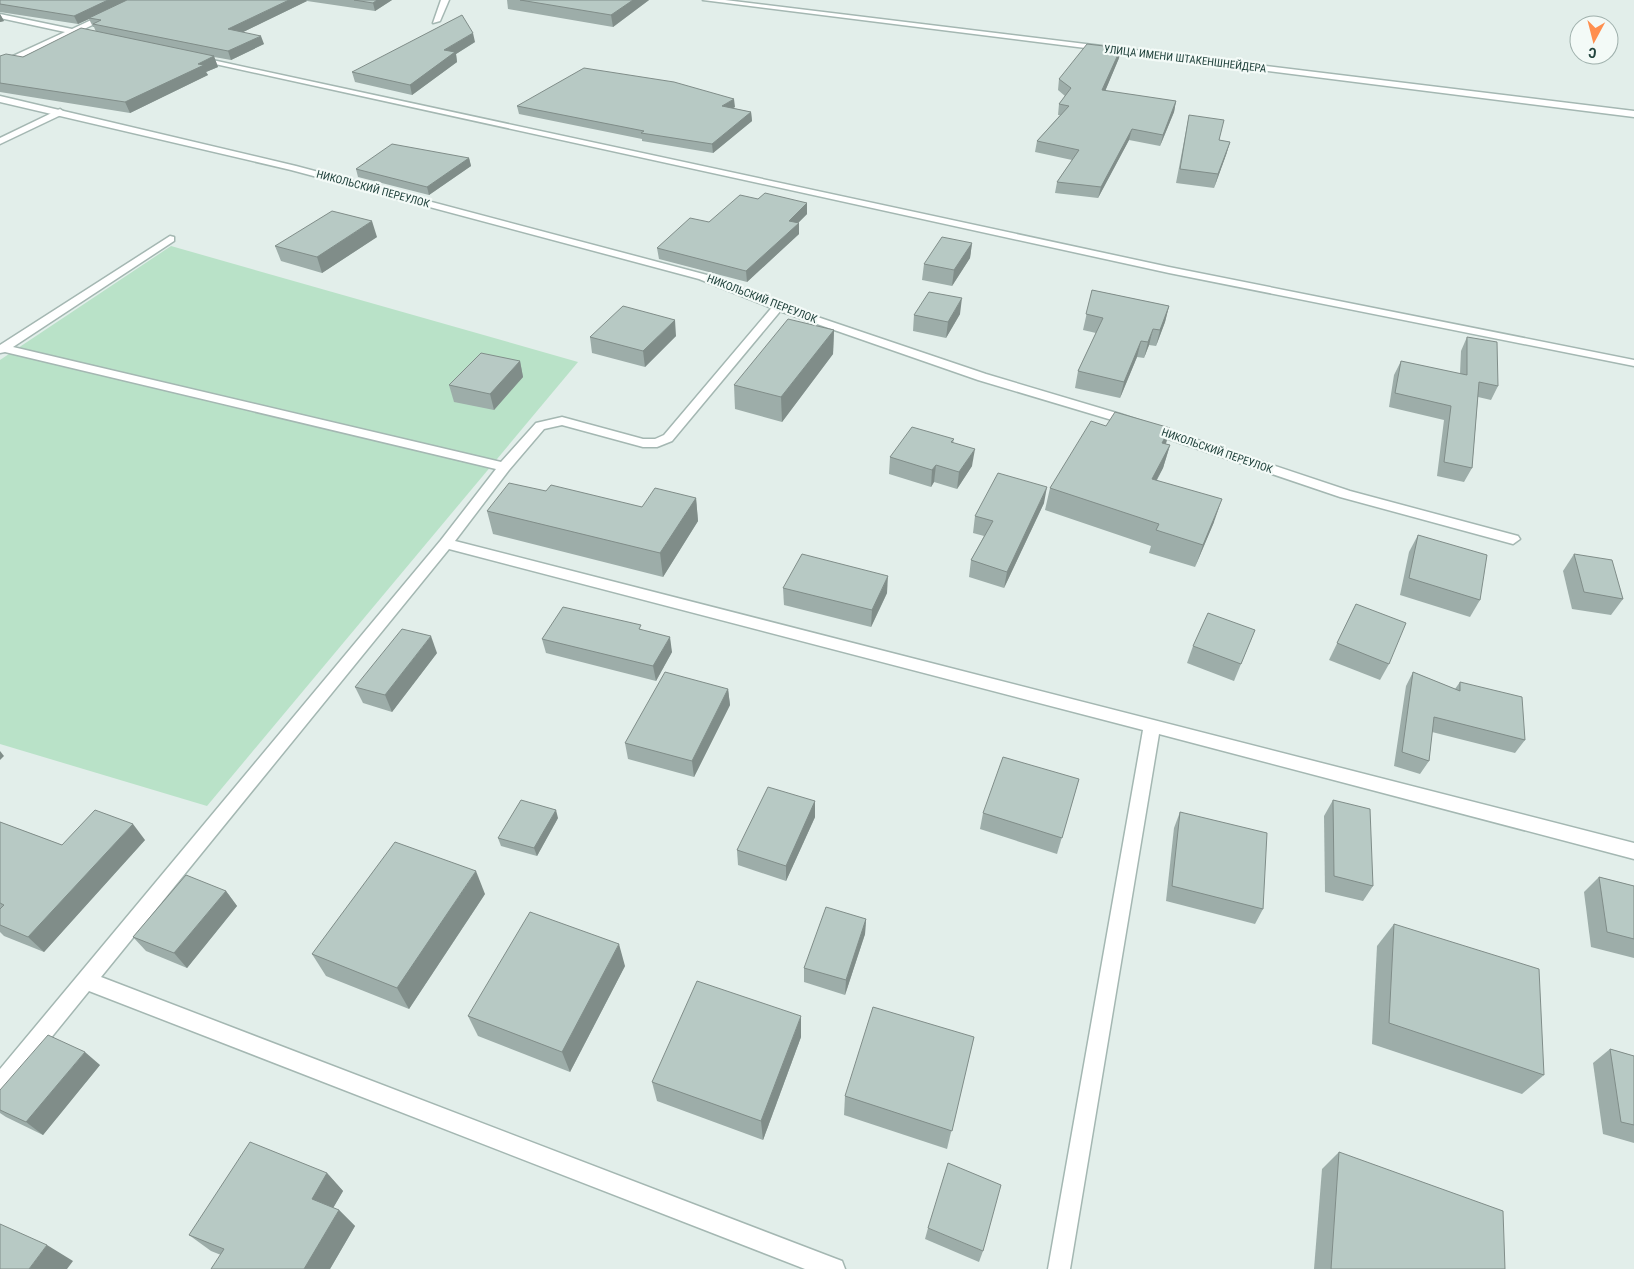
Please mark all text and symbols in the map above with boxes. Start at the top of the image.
north arrow [1569,15,1619,65]
street label: УЛИЦА ИМЕНИ ШТАКЕНШНЕЙДЕРА [1103,43,1268,75]
text: С [1587,44,1597,61]
street label: НИКОЛЬСКИЙ ПЕРЕУЛОК [315,168,432,211]
street label: НИКОЛЬСКИЙ ПЕРЕУЛОК [705,272,820,326]
street label: НИКОЛЬСКИЙ ПЕРЕУЛОК [1160,426,1275,476]

